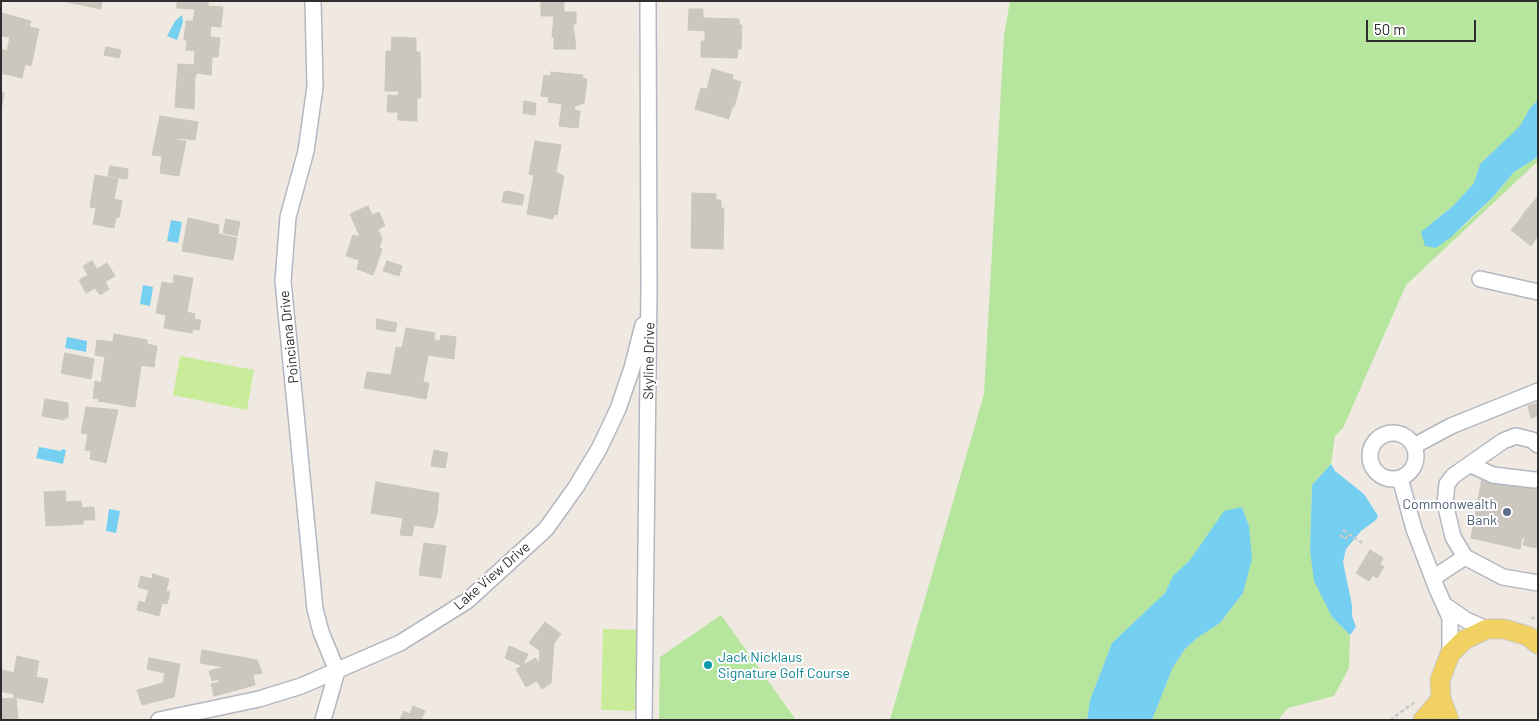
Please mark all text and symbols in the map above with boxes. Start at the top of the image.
scale bar [1369,10,1479,42]
text: 50 m [1374,20,1406,38]
street label: Poinciana Drive [276,290,302,384]
street label: Skyline Drive [640,322,658,400]
place label: Commonwealth Bank [1403,496,1497,528]
marker: Commonwealth Bank [1501,506,1513,518]
street label: Lake View Drive [451,538,533,614]
place label: Jack Nicklaus Signature Golf Course [718,649,850,682]
marker: Jack Nicklaus Signature Golf Course [702,659,714,671]

